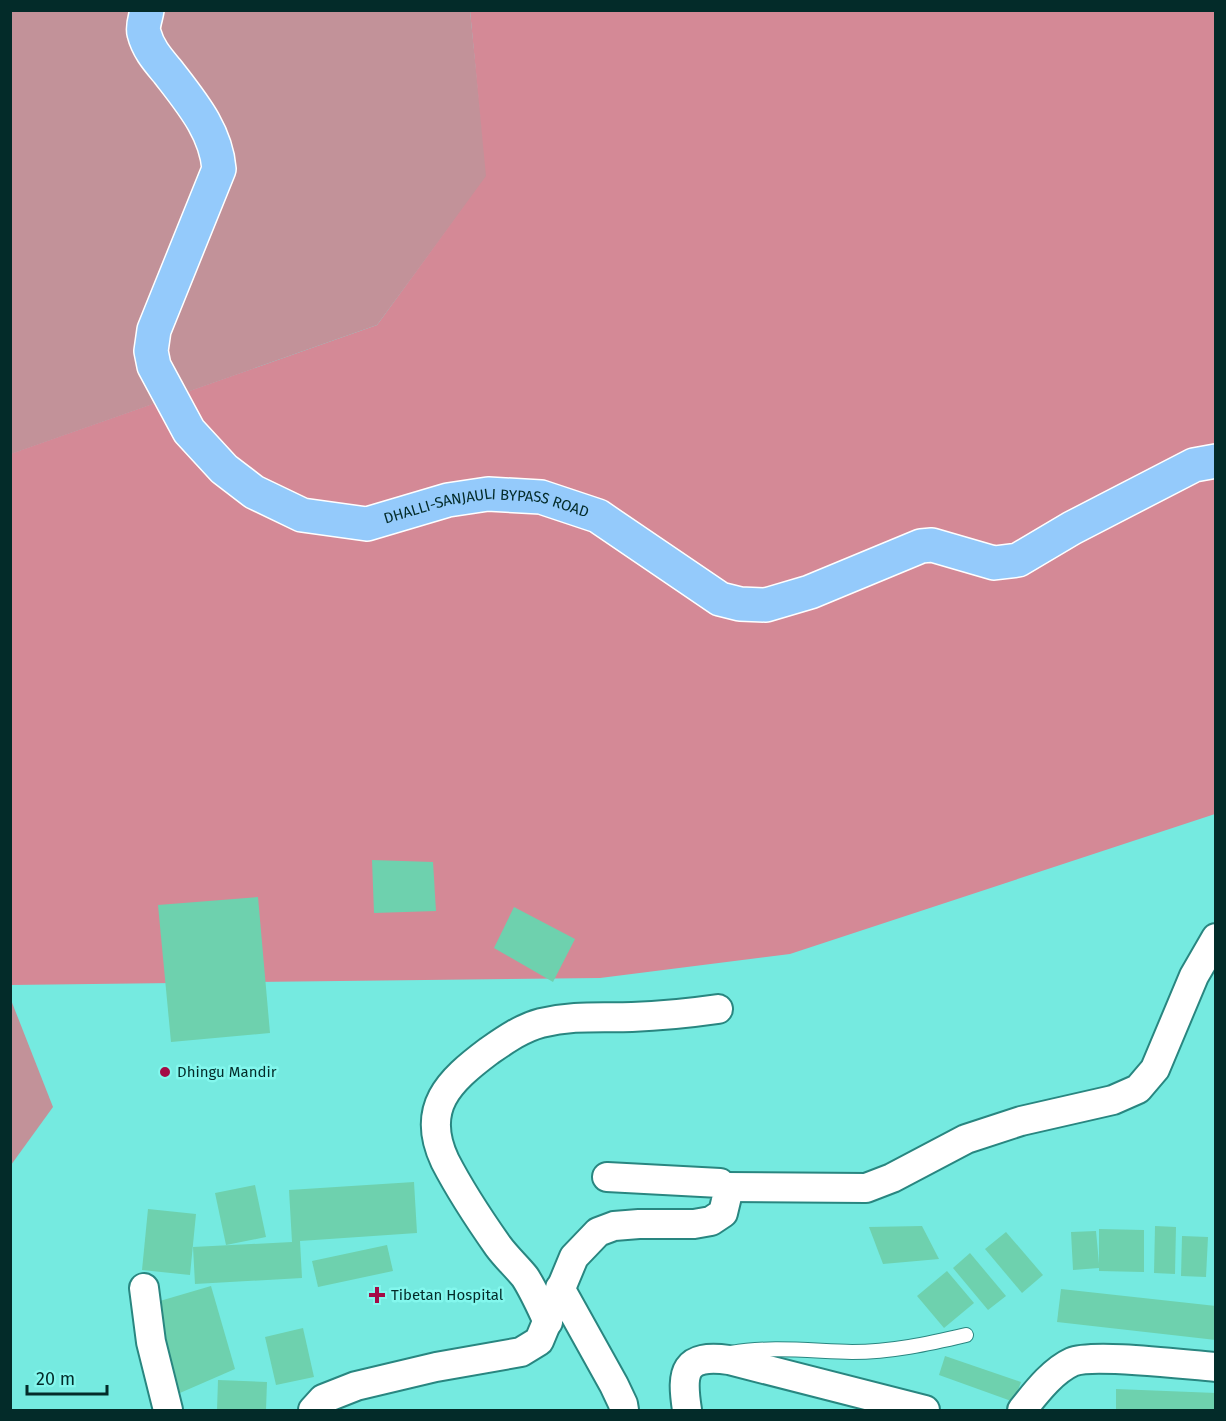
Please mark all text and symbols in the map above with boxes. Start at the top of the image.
street label: DHALLI-SANJAULI BYPASS ROAD [381,484,591,528]
place label: Dhingu Mandir [177,1063,277,1081]
marker: Dhingu Mandir [158,1065,172,1079]
marker: Tibetan Hospital [368,1286,386,1304]
place label: Tibetan Hospital [391,1286,504,1304]
scale bar [27,1358,106,1396]
text: 20 m [36,1368,75,1390]

